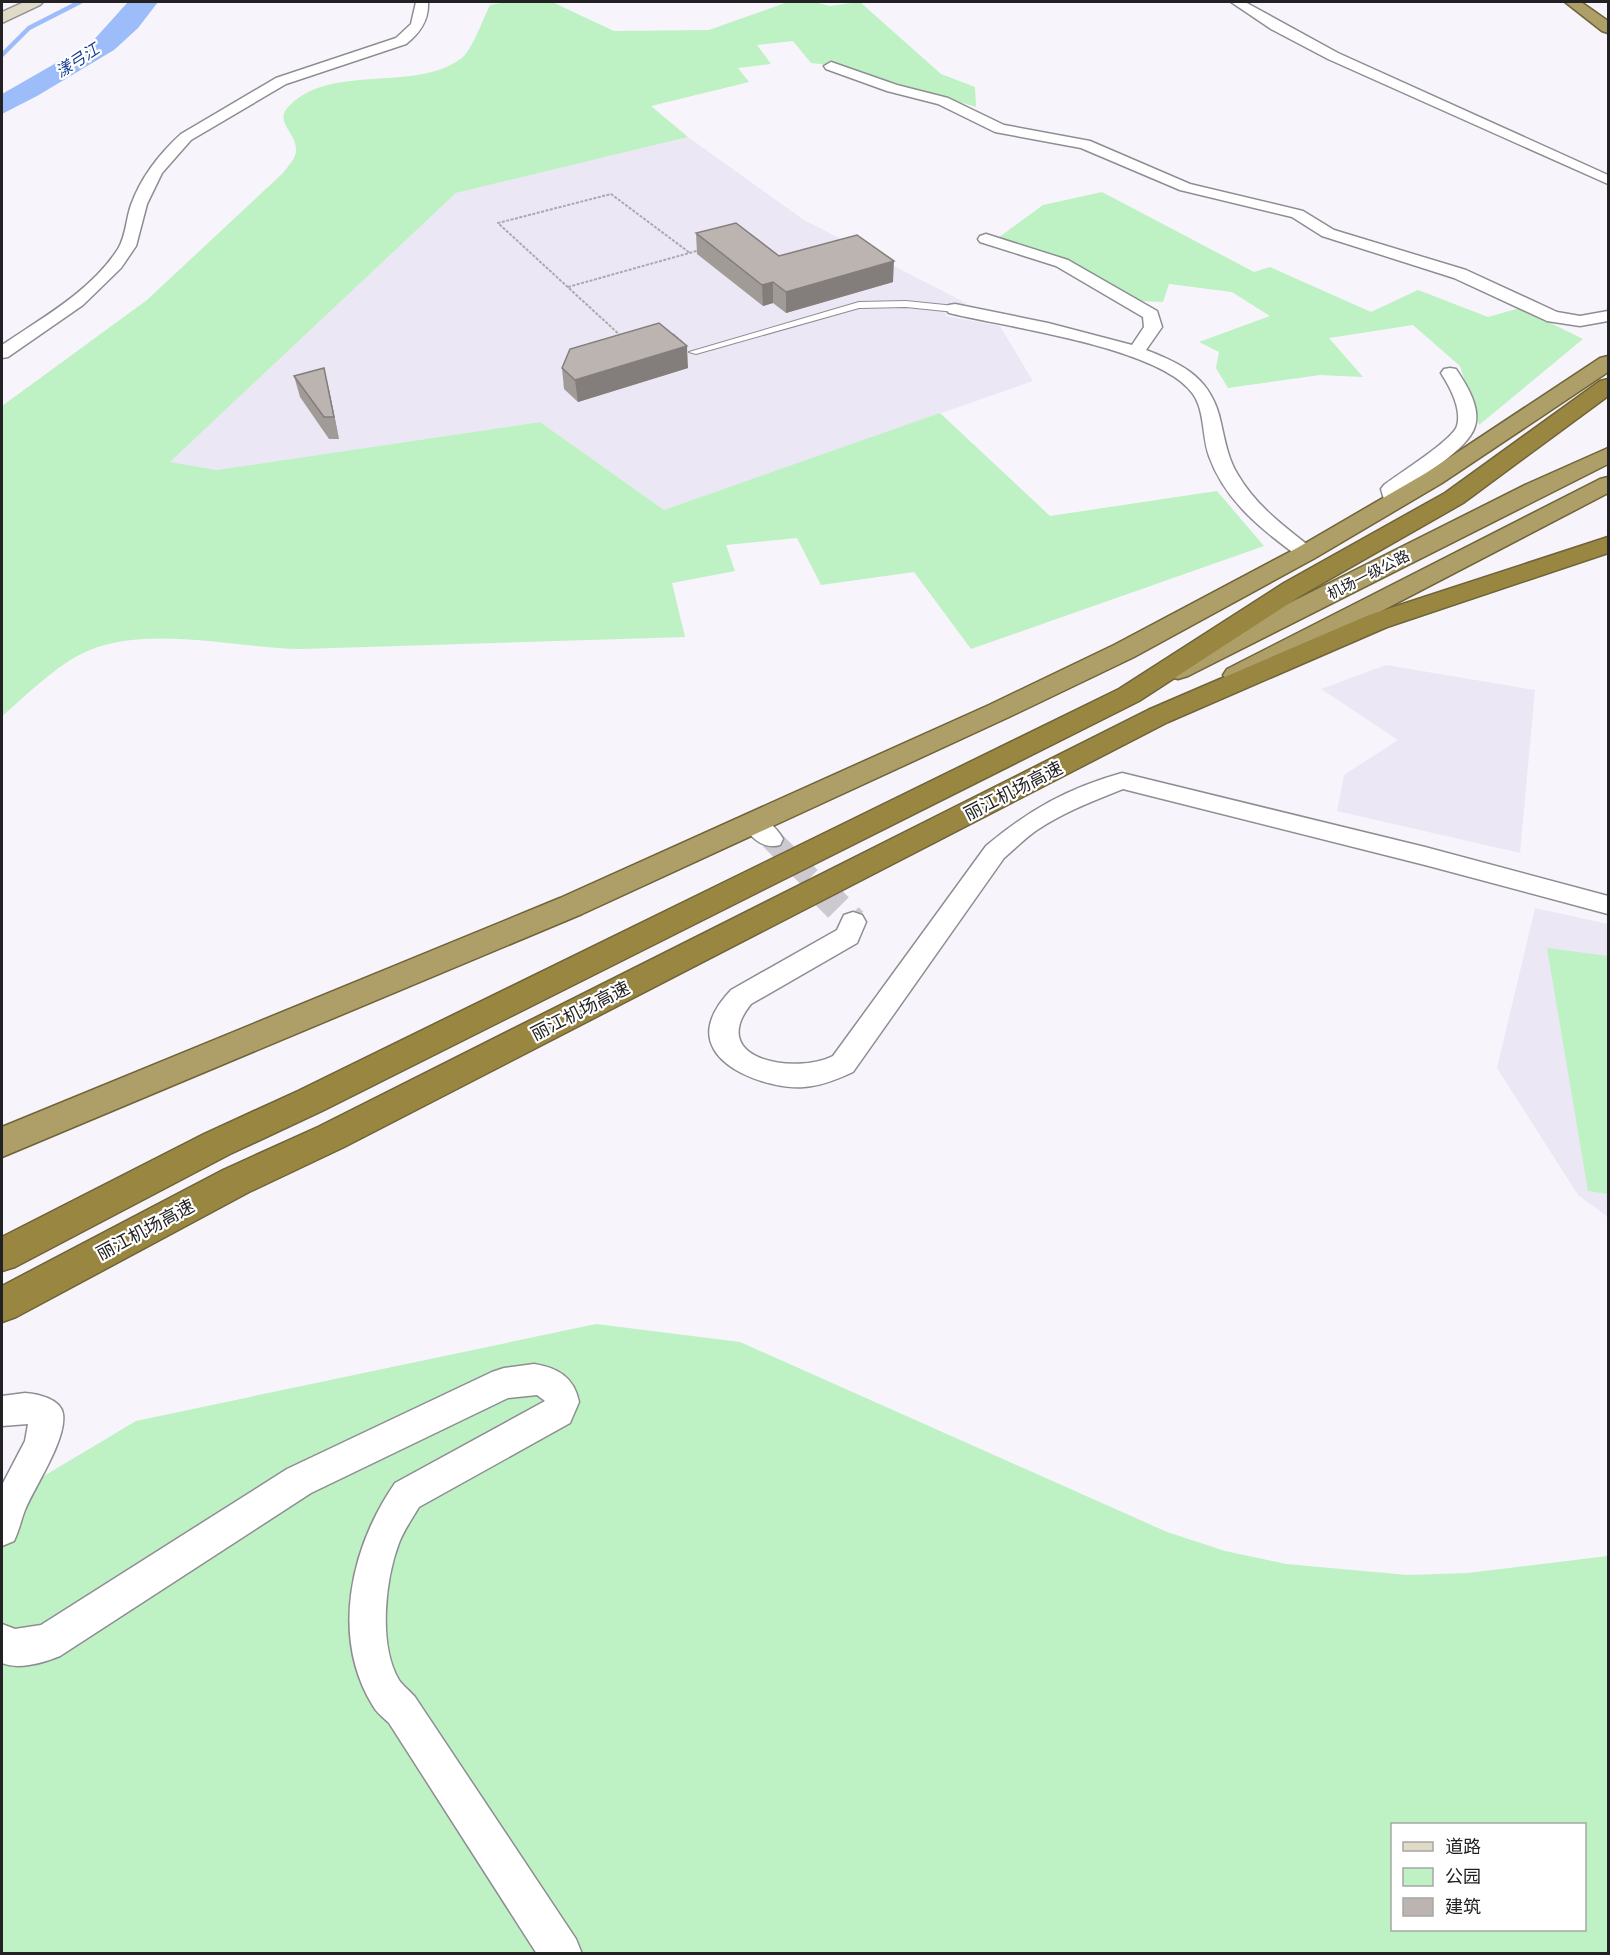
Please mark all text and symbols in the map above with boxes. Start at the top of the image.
water label: 漾弓江 [51,37,105,82]
street label: 机场一级公路 [1323,545,1413,603]
street label: 丽江机场高速 [959,755,1067,825]
street label: 丽江机场高速 [526,975,634,1045]
street label: 丽江机场高速 [92,1193,198,1265]
legend [1391,1823,1586,1931]
text: 道路 [1445,1834,1481,1858]
text: 公园 [1445,1864,1481,1888]
text: 建筑 [1445,1894,1481,1918]

